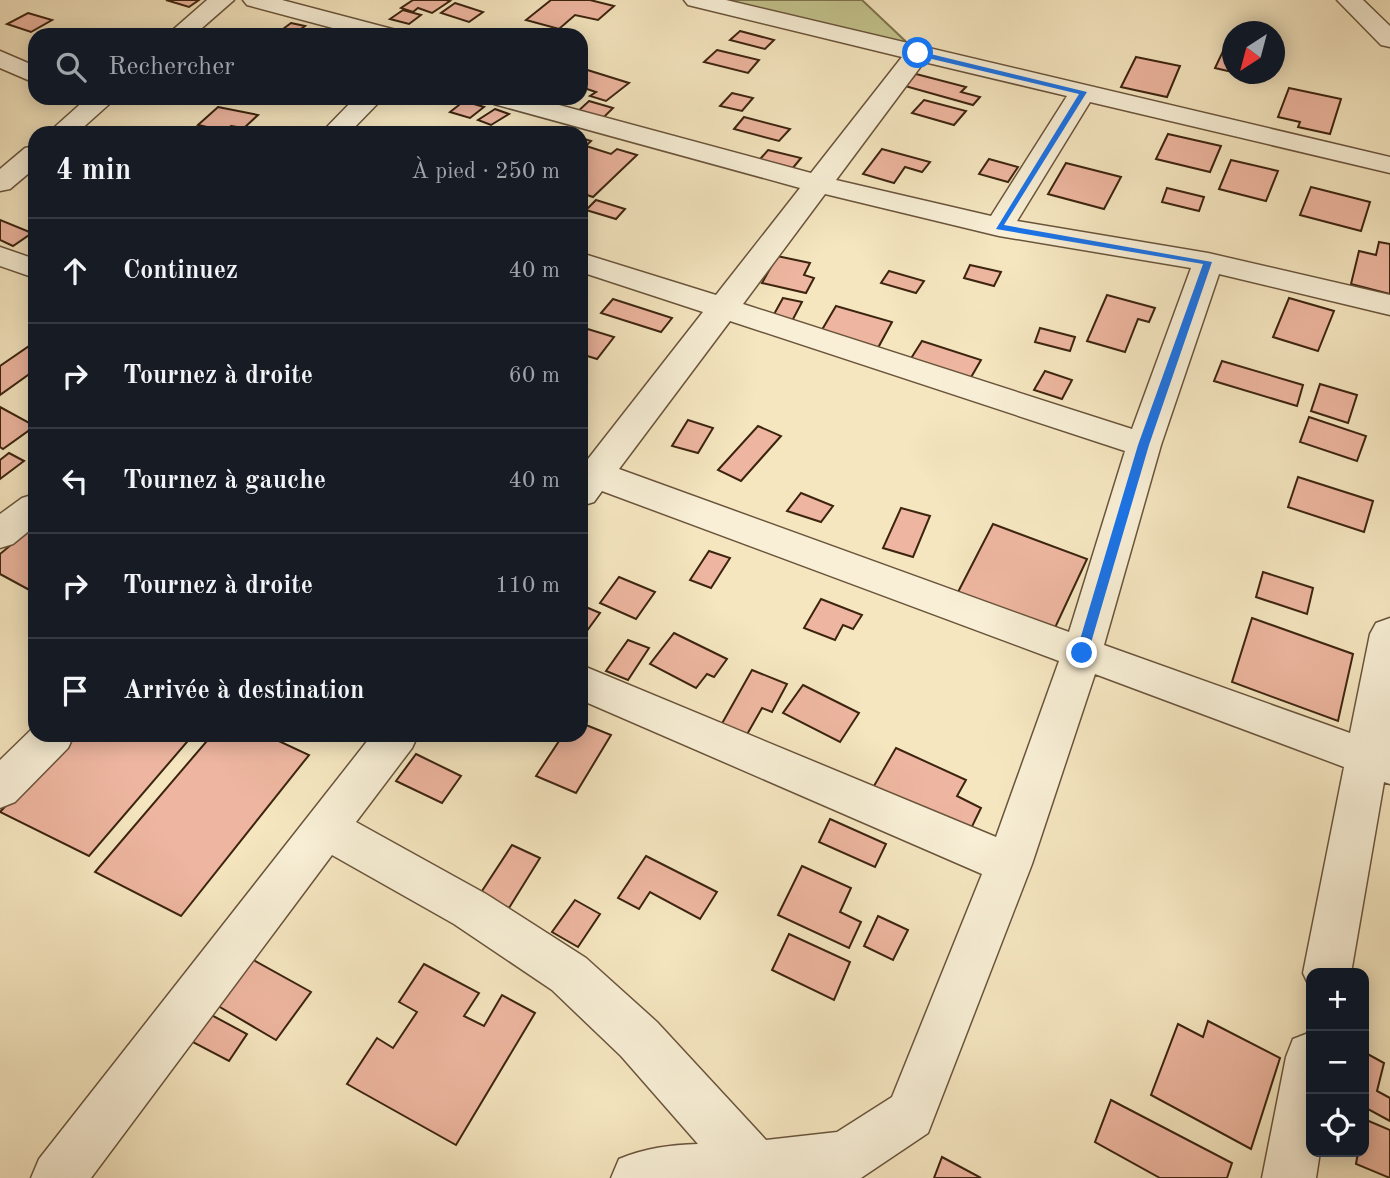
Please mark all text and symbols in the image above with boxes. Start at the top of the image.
north arrow [1222,21,1285,84]
search box [28,28,588,105]
route start [902,37,933,68]
icon: search [52,48,90,86]
text: Rechercher [108,54,235,80]
text: 4 min [56,156,131,186]
text: À pied · 250 m [411,160,560,183]
icon: ahead [56,252,94,290]
text: Continuez [123,258,238,284]
text: 40 m [509,259,560,282]
icon: right [56,357,94,395]
text: Tournez à droite [123,363,313,389]
text: 60 m [509,364,560,387]
icon: left [56,462,94,500]
text: Tournez à gauche [123,468,326,494]
text: 40 m [509,469,560,492]
icon: right [56,567,94,605]
text: Tournez à droite [123,573,313,599]
text: 110 m [495,574,560,597]
route end [1066,637,1097,668]
icon: arrive [56,672,94,710]
text: Arrivée à destination [123,678,365,704]
map controls [1306,968,1369,1157]
button: + [1306,968,1369,1031]
button: − [1306,1031,1369,1094]
button: locate [1306,1094,1369,1157]

